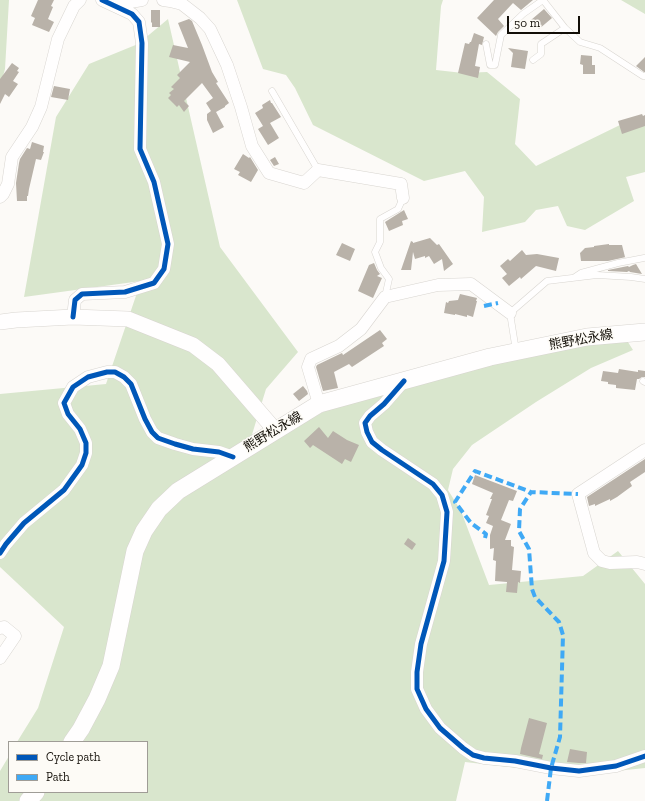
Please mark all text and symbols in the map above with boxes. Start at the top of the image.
scale bar [509,8,582,34]
text: 50 m [514,16,540,30]
street label: 熊野松永線 [548,327,614,353]
street label: 熊野松永線 [241,409,305,455]
legend [8,741,148,793]
text: Cycle path [46,750,100,764]
text: Path [46,770,70,784]

